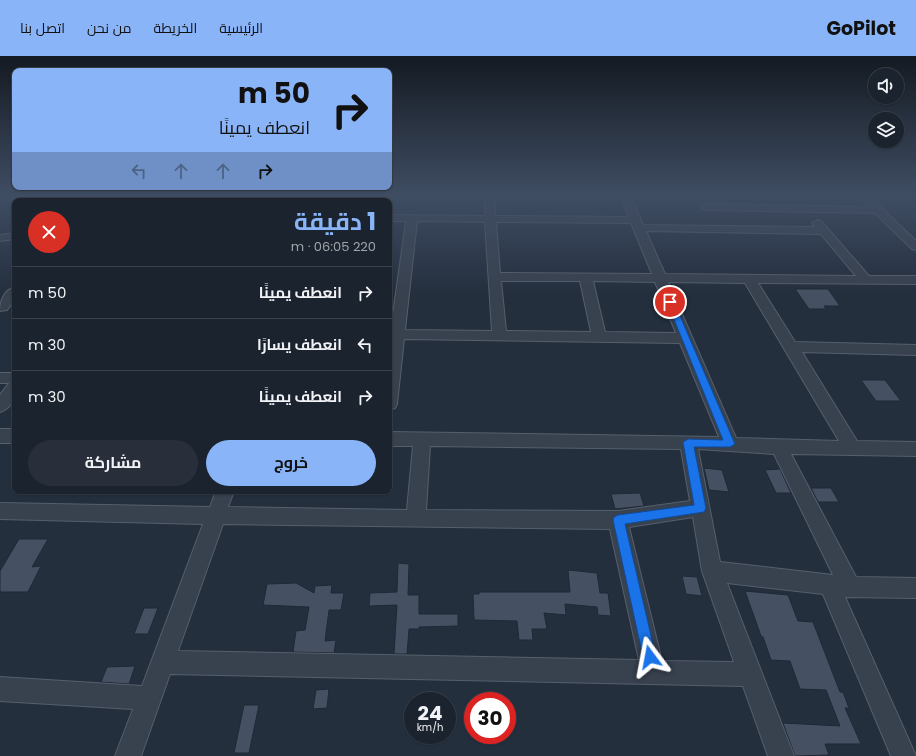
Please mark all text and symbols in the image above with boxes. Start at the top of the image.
text: GoPilot [827,15,896,42]
text: اتصل بنا [20,18,65,38]
text: من نحن [87,18,131,38]
text: الخريطة [153,18,197,38]
text: الرئيسية [219,18,263,38]
map controls [868,68,904,148]
button: sound [868,68,904,104]
text: 50 m [238,74,310,113]
icon: right [324,84,376,136]
button: layers [868,112,904,148]
text: انعطف يمينًا [219,115,310,140]
icon: left [128,160,150,182]
icon: ahead [170,160,192,182]
icon: ahead [212,160,234,182]
icon: right [254,160,276,182]
text: 1 دقيقة [294,205,376,238]
button: close [28,211,70,253]
text: 220 m · 06:05 [291,237,376,256]
text: 50 m [28,282,66,303]
text: انعطف يمينًا [259,282,342,303]
icon: right [354,282,376,304]
pin [653,285,687,319]
icon: arrive [659,291,681,313]
text: 30 m [28,334,66,355]
text: انعطف يسارًا [257,334,342,355]
icon: left [354,334,376,356]
text: 30 m [28,386,66,407]
text: انعطف يمينًا [259,386,342,407]
icon: right [354,386,376,408]
button: مشاركة [28,440,198,486]
button: خروج [206,440,376,486]
position arrow [629,636,671,678]
speed limit sign: 30 [464,692,516,744]
text: 24 [418,699,442,727]
text: km/h [417,720,443,735]

